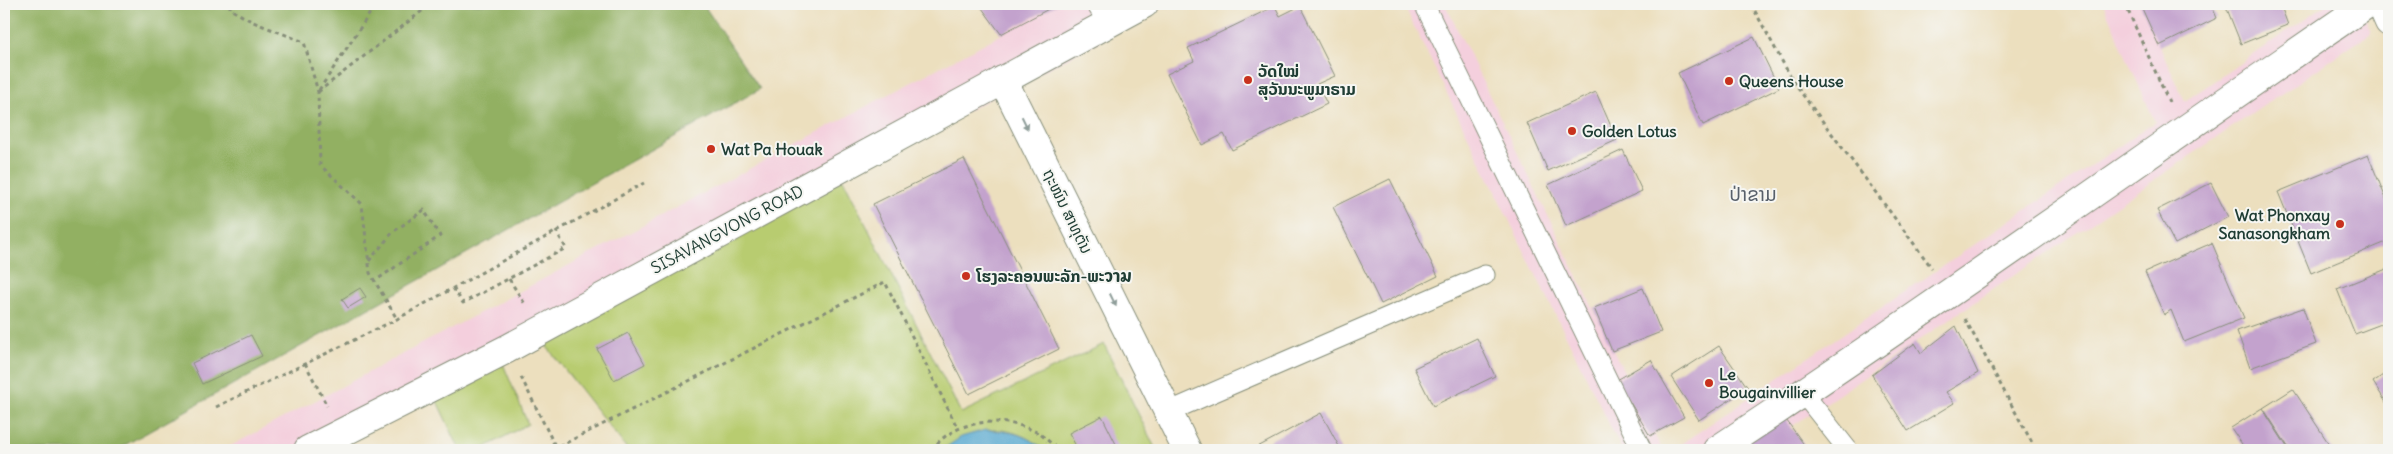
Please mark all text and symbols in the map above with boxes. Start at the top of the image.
place label: ວັດໃໝ່ ສຸວັນນະພູມາຣາມ [1258,61,1356,101]
place label: Queens House [1739,71,1844,91]
marker: ວັດໃໝ່ ສຸວັນນະພູມາຣາມ [1242,74,1254,86]
marker: Queens House [1723,75,1735,87]
one-way arrow [1021,116,1029,130]
place label: Golden Lotus [1582,121,1677,141]
marker: Golden Lotus [1566,125,1578,137]
place label: Wat Pa Houak [721,139,823,159]
marker: Wat Pa Houak [705,143,717,155]
street label: ຖະໜົນ ສາທຸຕັນ [1038,165,1097,257]
street label: SISAVANGVONG ROAD [647,180,807,278]
district label: ປ່າຂາມ [1729,182,1777,206]
place label: Wat Phonxay Sanasongkham [2219,205,2330,244]
marker: Wat Phonxay Sanasongkham [2334,218,2346,230]
place label: ໂຮງລະຄອນພະລັກ-ພະวาม [975,266,1132,286]
marker: ໂຮງລະຄອນພະລັກ-ພະวาม [960,270,972,282]
one-way arrow [1109,293,1117,307]
place label: Le Bougainvillier [1719,364,1816,403]
marker: Le Bougainvillier [1703,377,1715,389]

